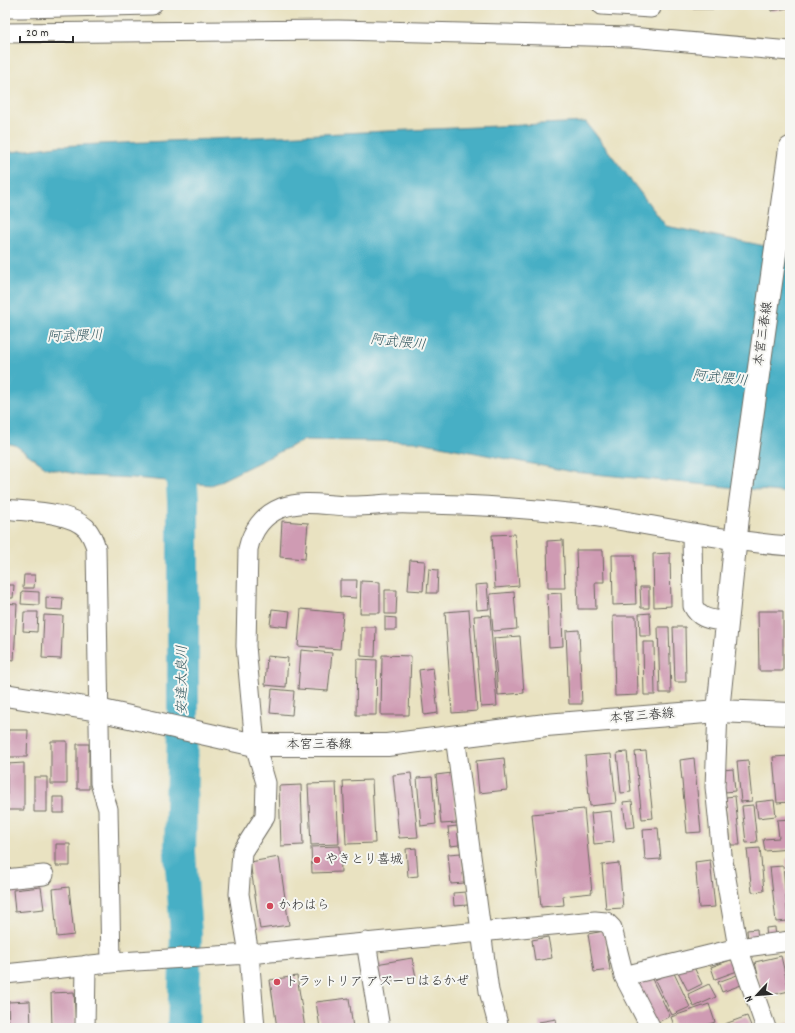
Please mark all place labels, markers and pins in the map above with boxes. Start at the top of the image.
place label: やきとり喜城 [325,851,403,870]
marker: やきとり喜城 [312,855,322,865]
place label: かわはら [278,897,330,916]
marker: かわはら [265,901,275,911]
place label: トラットリア アズーロはるかぜ [285,973,469,992]
marker: トラットリア アズーロはるかぜ [272,977,282,987]

